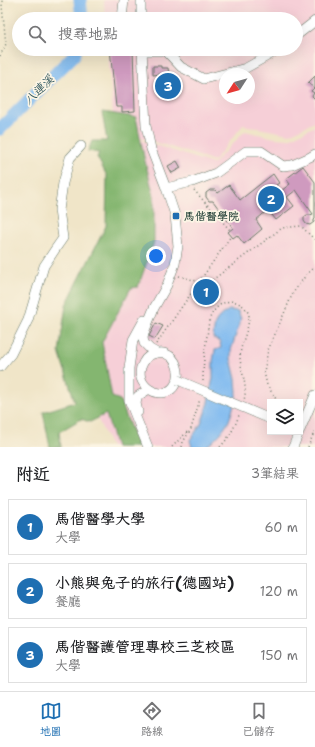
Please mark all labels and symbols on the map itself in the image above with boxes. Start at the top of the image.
north arrow [219,68,255,104]
water label: 八連溪 [21,71,58,108]
pin: 3 [155,71,181,101]
pin: 2 [258,184,284,214]
place label: 馬偕醫學院 [184,209,239,224]
marker: 馬偕醫學院 [171,211,181,221]
your location [146,246,166,266]
pin: 1 [193,277,219,307]

